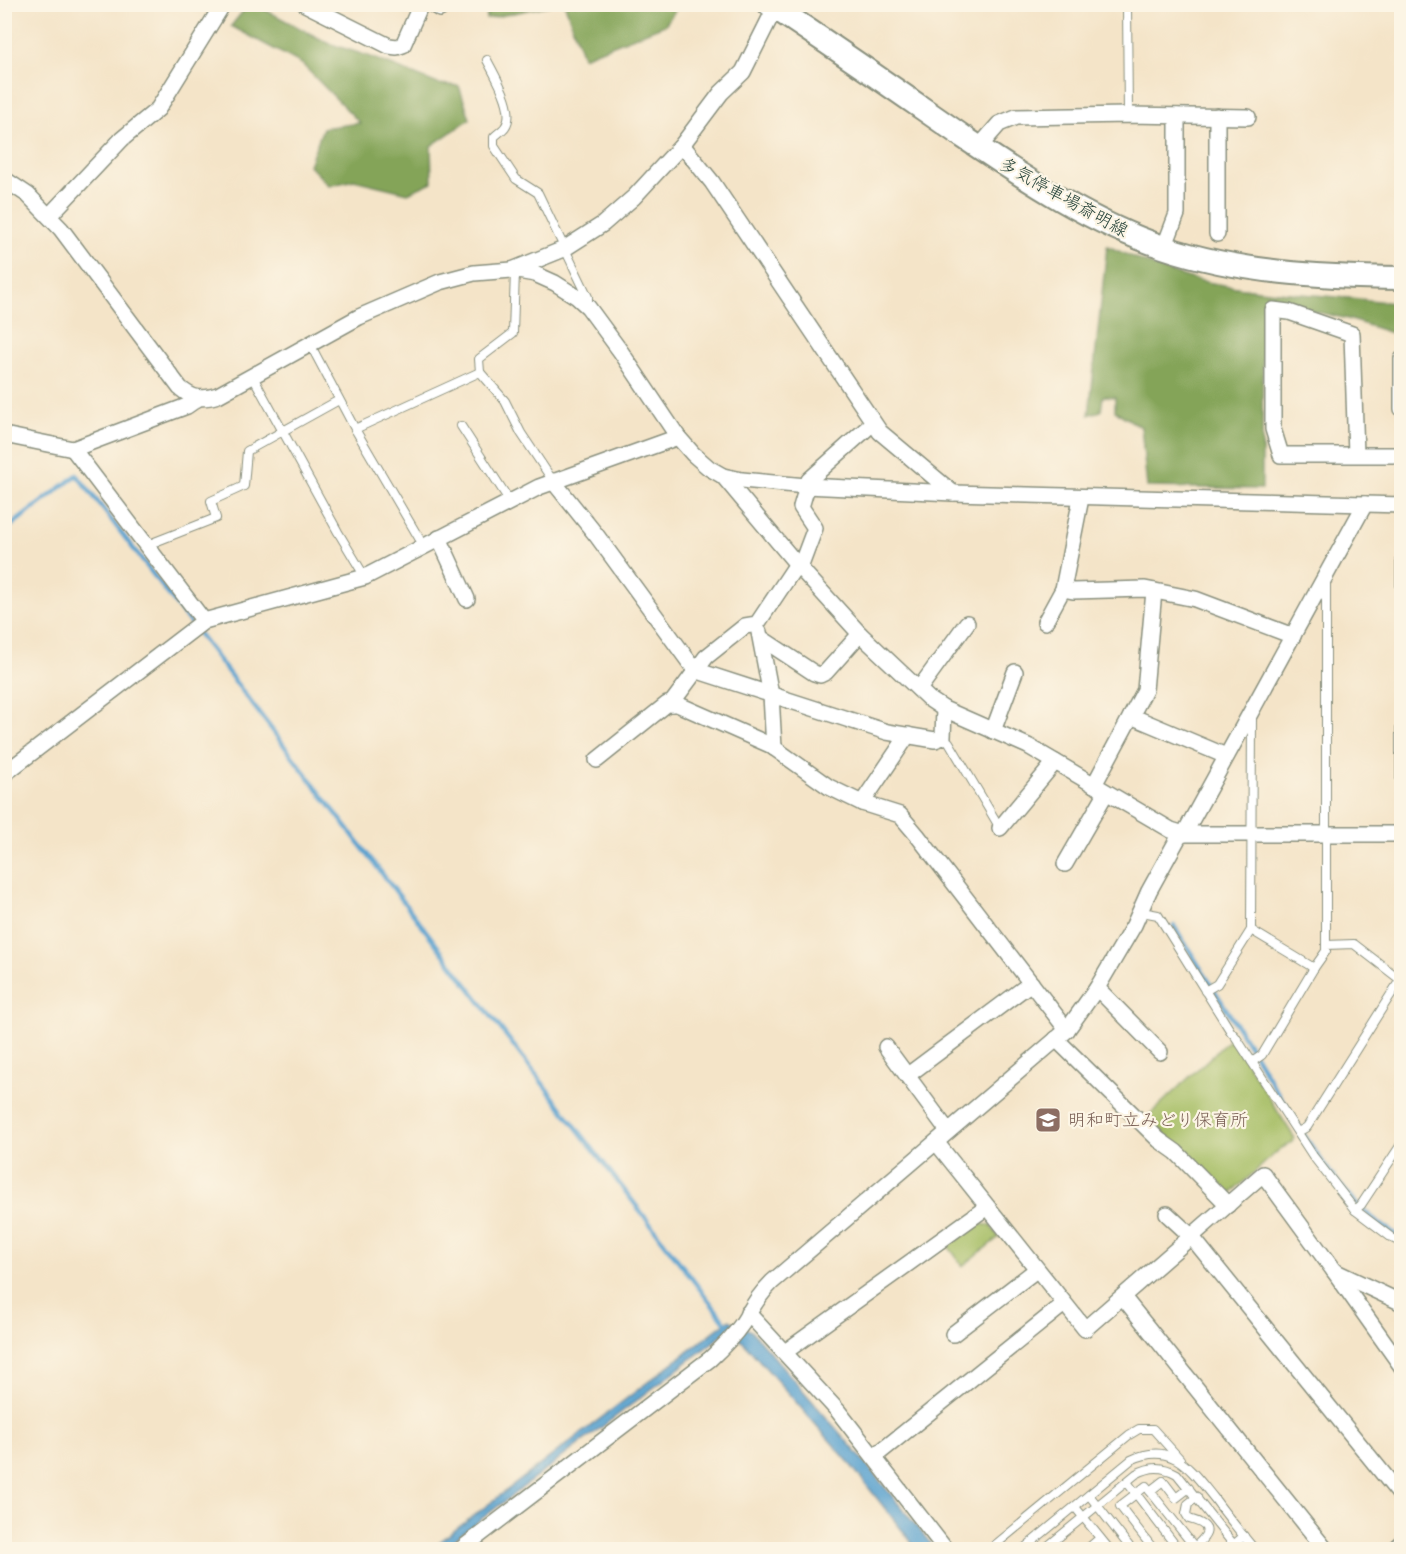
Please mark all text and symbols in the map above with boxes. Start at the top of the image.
street label: 多気停車場斎明線 [993,148,1135,246]
place label: 明和町立みどり保育所 [1068,1104,1248,1136]
school or university icon: 明和町立みどり保育所 [1033,1105,1063,1135]

